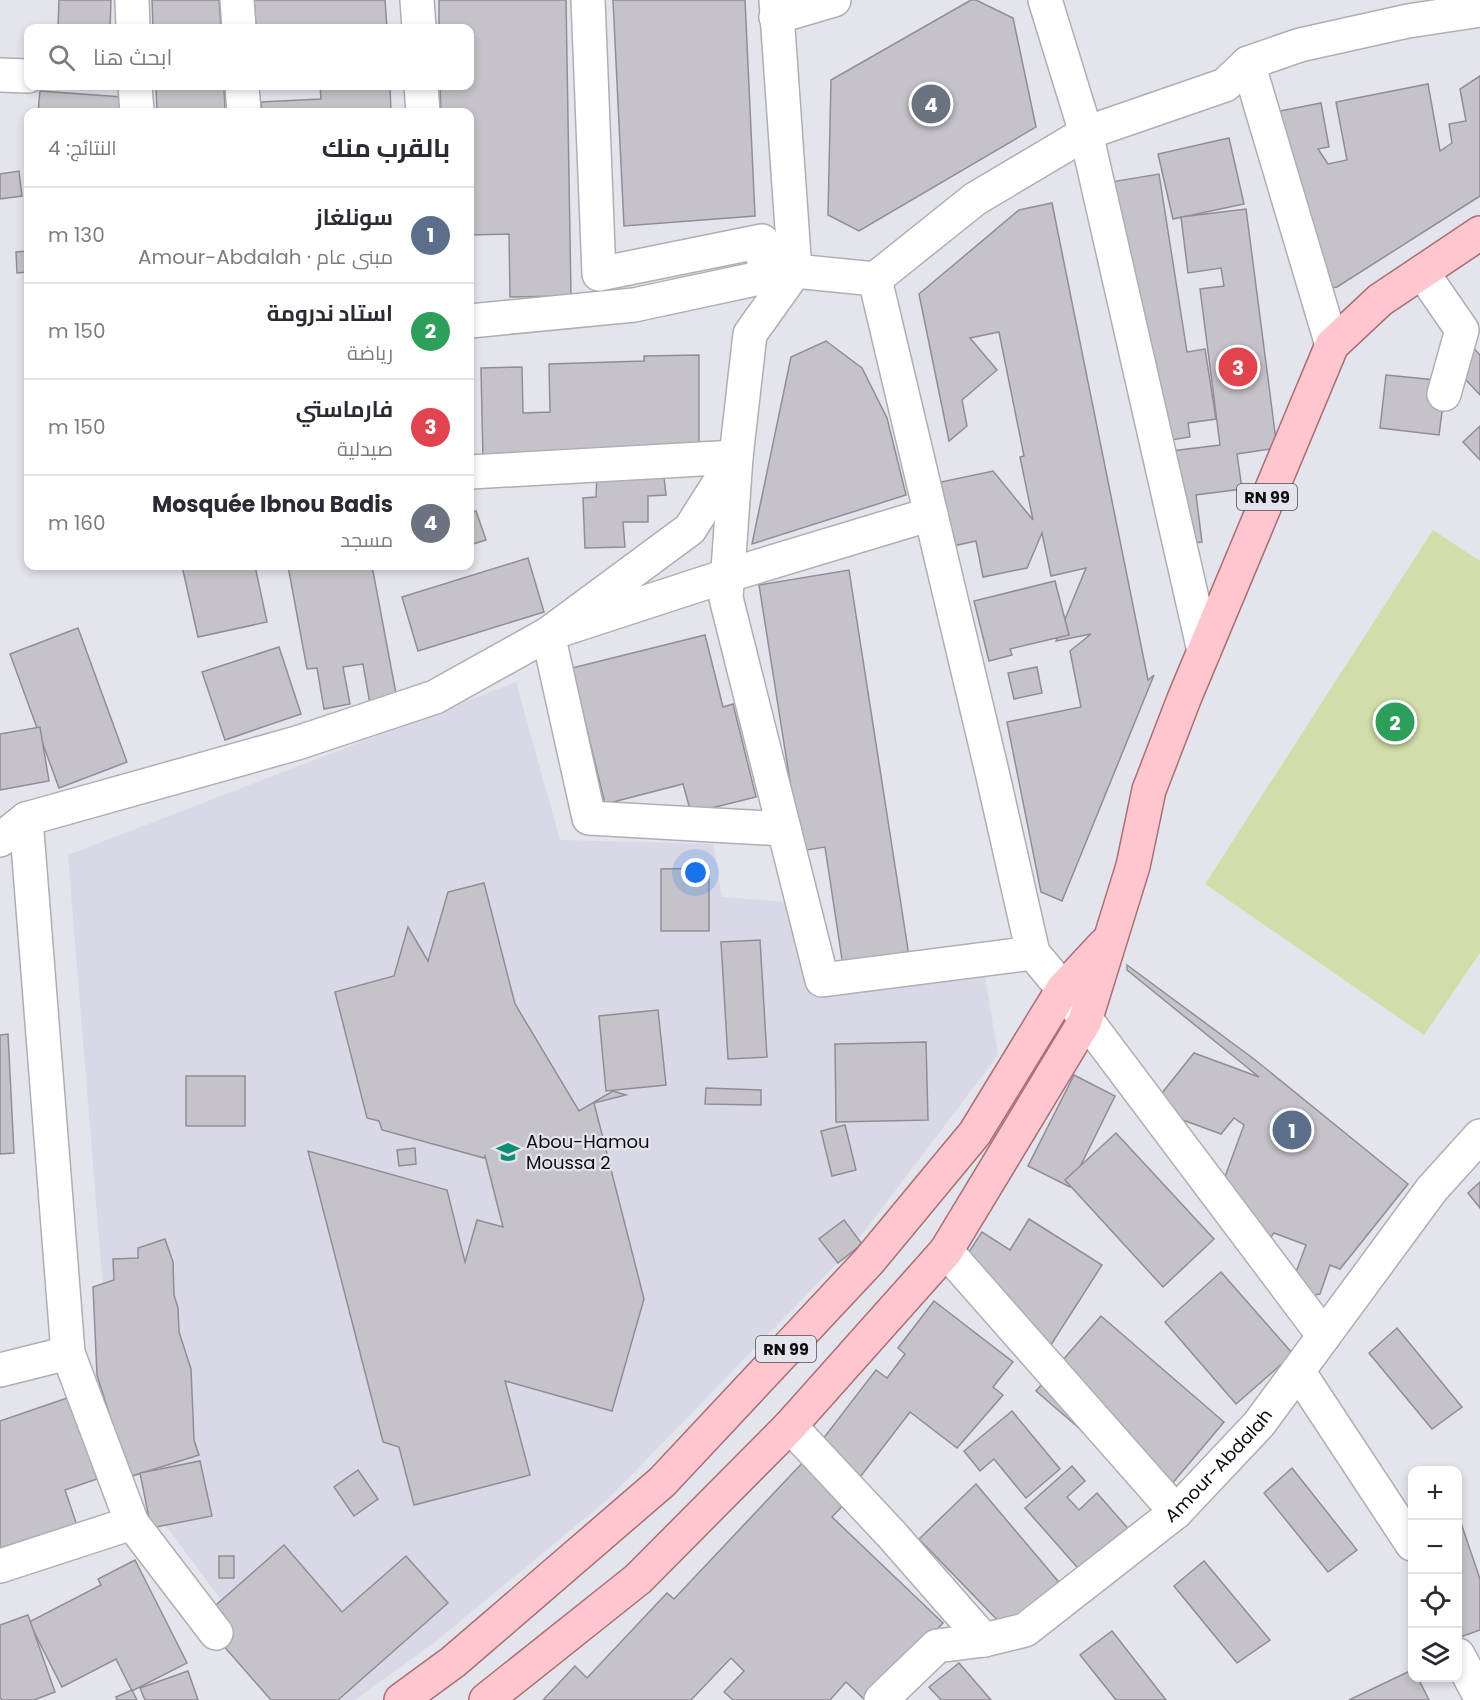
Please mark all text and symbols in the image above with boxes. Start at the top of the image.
search box [24,24,474,90]
icon: search [45,41,78,74]
text: ابحث هنا [93,42,172,73]
pin: 4 [912,82,950,126]
text: بالقرب منك [322,130,450,166]
text: النتائج: 4 [48,134,117,162]
text: سونلغاز [316,202,393,233]
text: 130 m [48,221,105,249]
text: 1 [427,221,434,249]
text: مبنى عام · Amour-Abdalah [138,243,393,271]
text: استاد ندرومة [267,298,393,329]
text: 150 m [48,317,105,345]
text: 2 [425,317,436,345]
text: رياضة [347,339,393,367]
pin: 3 [1218,344,1258,389]
text: فارماستي [296,394,393,425]
text: 150 m [48,413,105,441]
text: 3 [424,413,437,441]
text: صيدلية [337,435,393,463]
road number: RN 99 [1237,484,1297,510]
text: Mosquée Ibnou Badis [152,489,393,520]
text: 160 m [48,509,106,537]
text: 4 [424,509,437,537]
text: مسجد [340,526,393,554]
pin: 2 [1376,700,1414,744]
your location [681,858,710,887]
pin: 1 [1272,1108,1312,1152]
place label: Abou-Hamou Moussa 2 [526,1129,649,1175]
school or university icon: Abou-Hamou Moussa 2 [495,1139,521,1165]
road number: RN 99 [756,1336,816,1362]
street label: Amour-Abdalah [1160,1404,1278,1528]
map controls [1408,1466,1462,1682]
button: + [1408,1466,1462,1520]
button: − [1408,1520,1462,1574]
button: locate [1408,1574,1462,1628]
button: layers [1408,1628,1462,1682]

